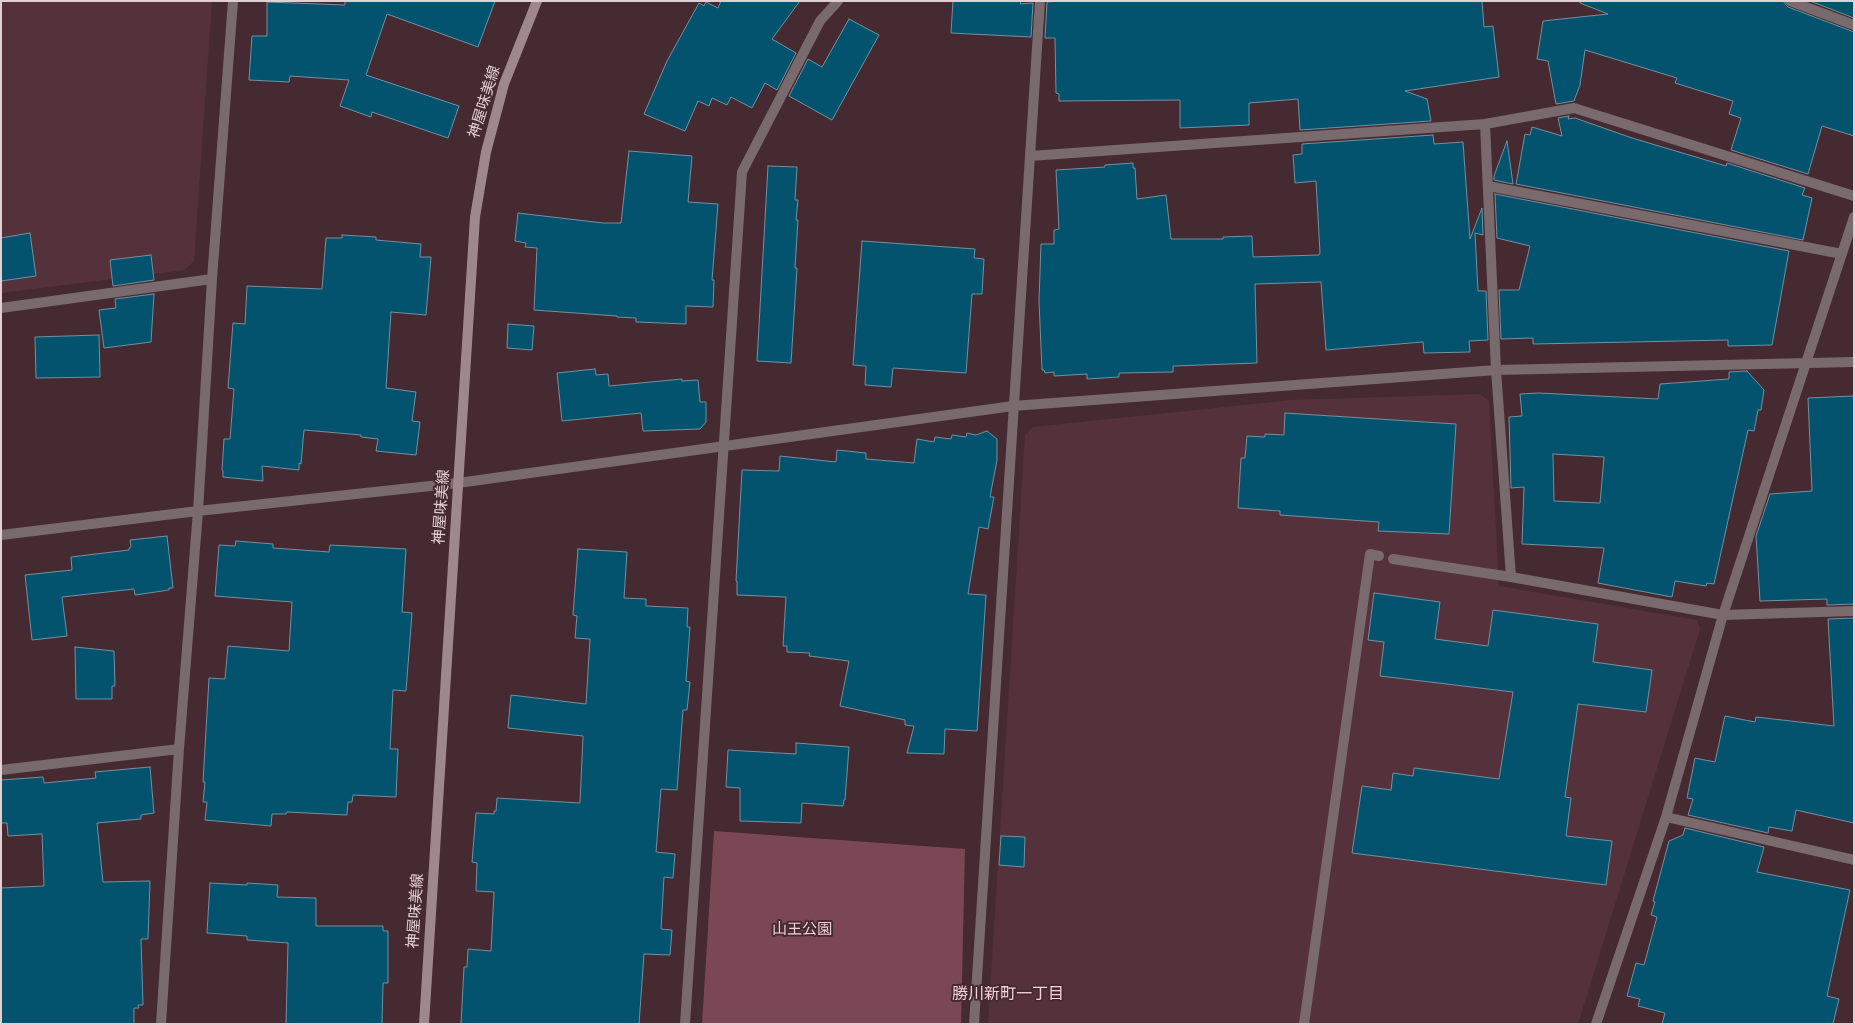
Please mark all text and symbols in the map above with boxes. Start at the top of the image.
street label: 神屋味美線 [465,64,505,140]
street label: 神屋味美線 [430,469,454,545]
street label: 神屋味美線 [404,873,428,949]
park label: 山王公園 [772,921,832,939]
district label: 勝川新町一丁目 [952,985,1064,1005]

